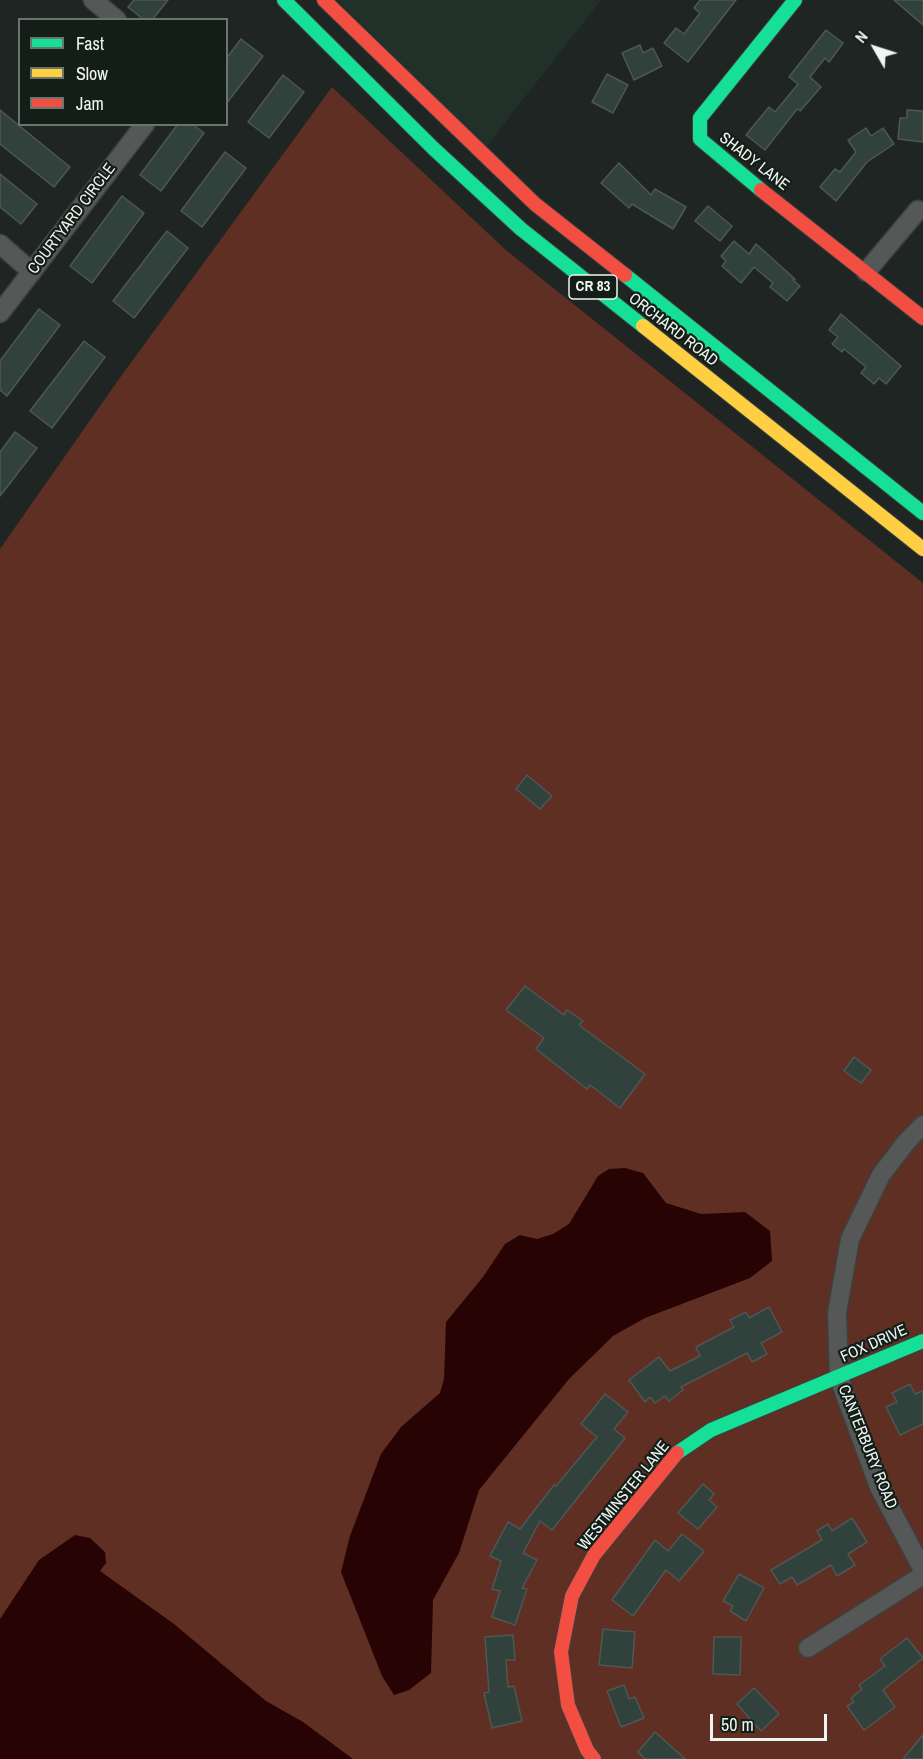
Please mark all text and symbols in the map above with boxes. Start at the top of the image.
legend [18,18,228,126]
north arrow [845,18,905,78]
text: N [849,26,873,47]
text: Fast [76,31,104,56]
text: Slow [76,61,108,86]
text: Jam [76,91,104,116]
street label: SHADY LANE [715,129,793,195]
street label: COURTYARD CIRCLE [24,160,120,278]
road number: CR 83 [569,275,617,299]
street label: ORCHARD ROAD [625,289,721,371]
street label: FOX DRIVE [838,1321,910,1367]
street label: CANTERBURY ROAD [833,1382,901,1512]
street label: WESTMINSTER LANE [574,1438,674,1554]
scale bar [713,1702,830,1740]
text: 50 m [721,1712,754,1737]

